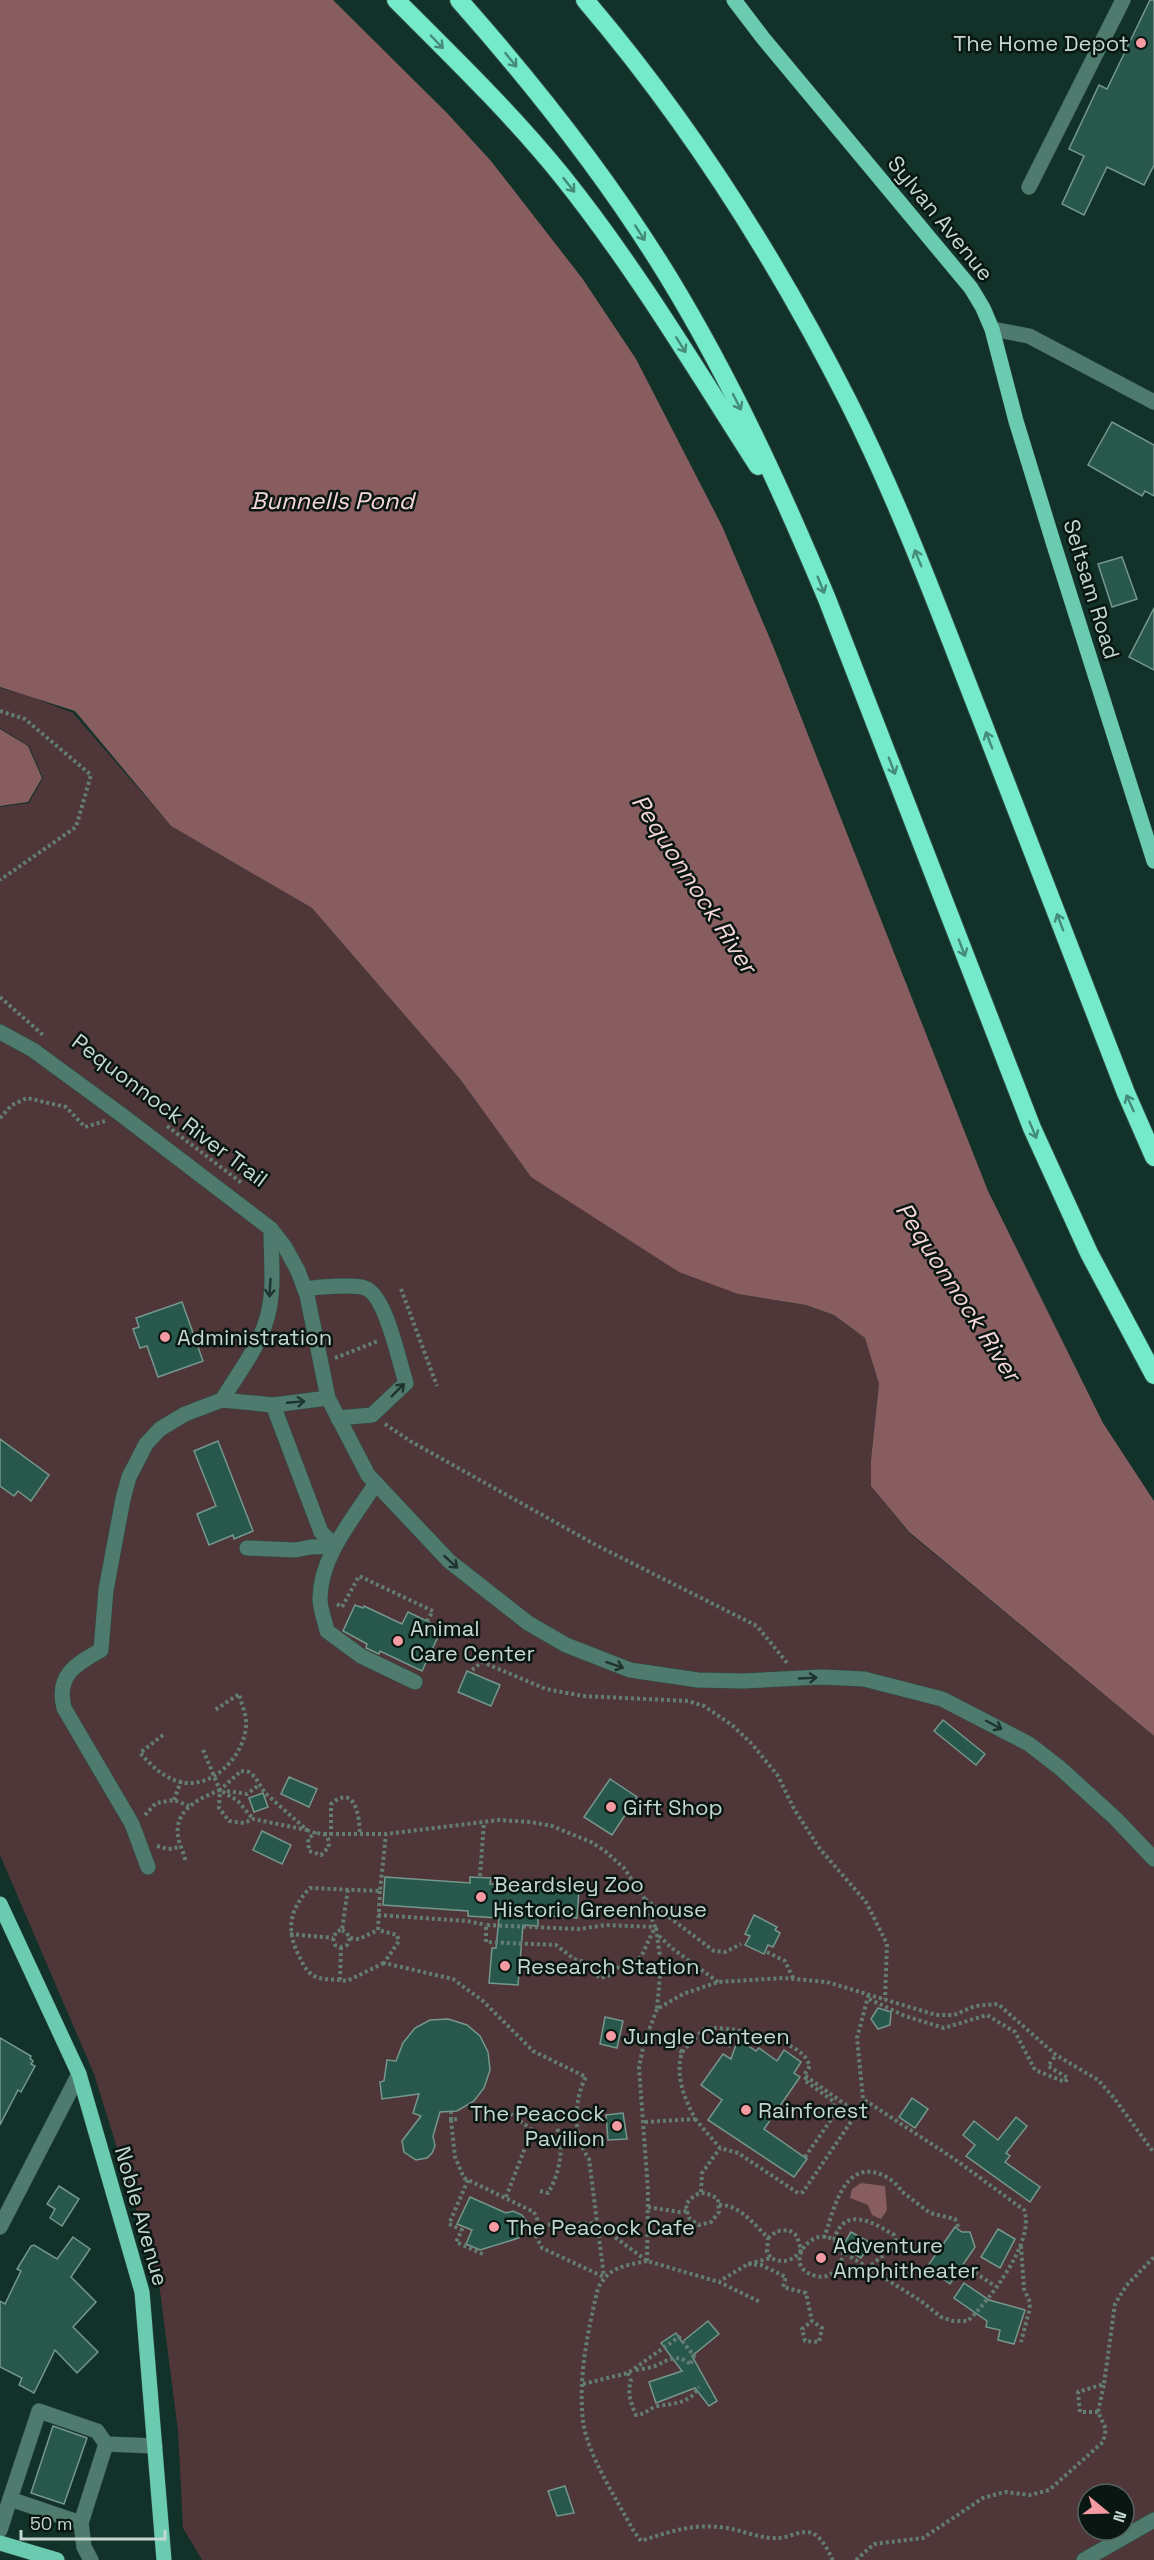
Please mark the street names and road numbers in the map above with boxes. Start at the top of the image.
street label: Sylvan Avenue [882,150,1000,286]
street label: Seltsam Road [1057,516,1127,662]
street label: Pequonnock River Trail [67,1027,273,1193]
street label: Noble Avenue [109,2143,175,2289]

